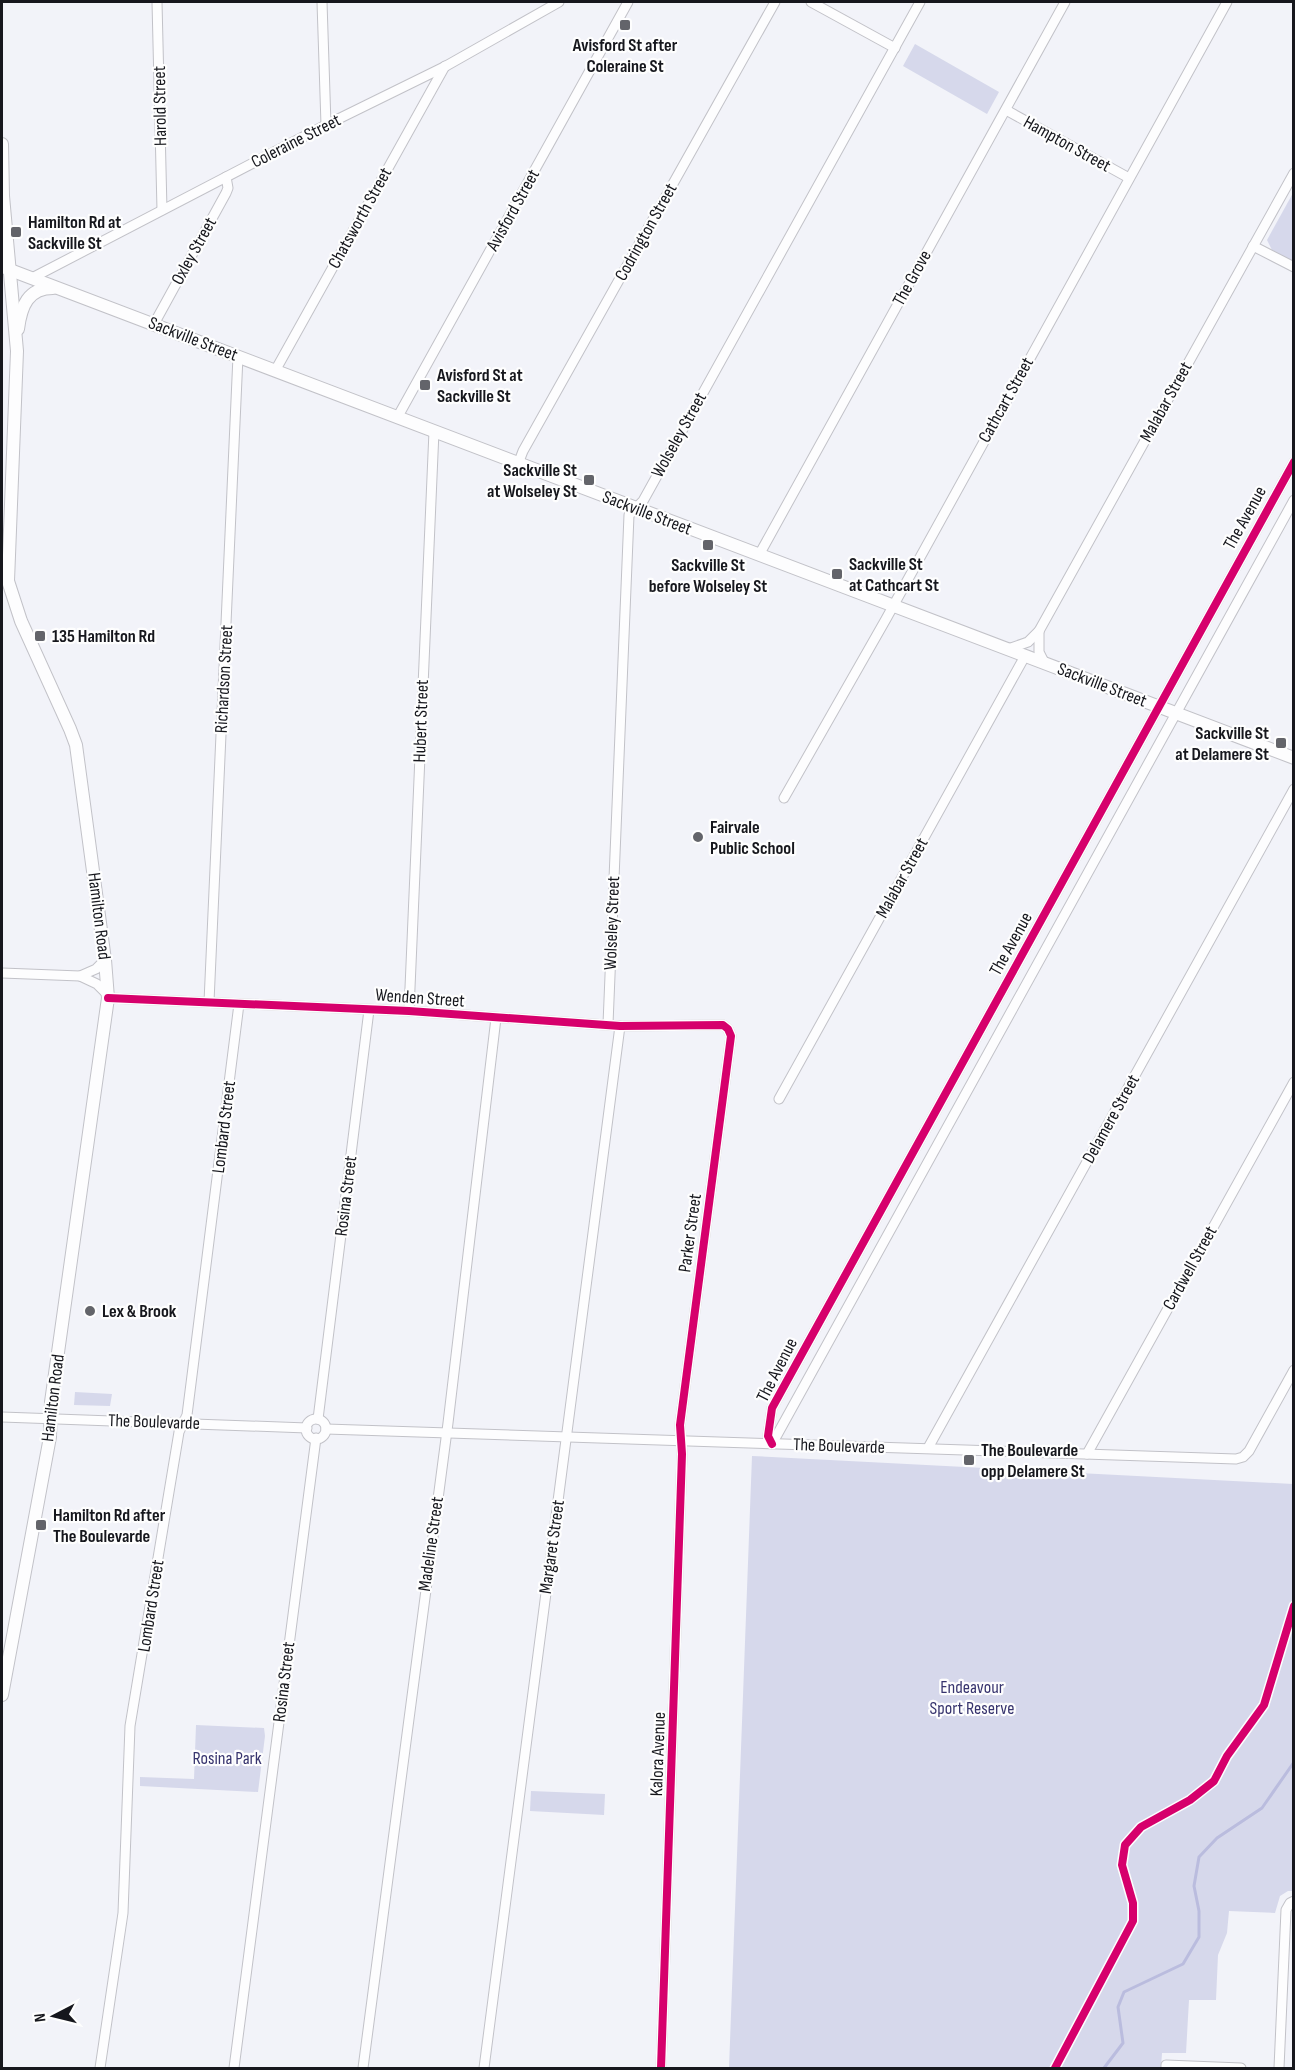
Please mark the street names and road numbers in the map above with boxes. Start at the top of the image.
street label: Harold Street [149,65,171,146]
street label: Coleraine Street [248,109,345,173]
street label: Hampton Street [1020,111,1115,177]
street label: Chatsworth Street [324,163,397,272]
street label: Avisford Street [482,165,544,255]
street label: Codrington Street [611,179,682,284]
street label: Oxley Street [167,213,221,288]
street label: The Grove [888,247,936,309]
street label: Sackville Street [145,312,241,366]
street label: Cathcart Street [974,353,1038,446]
street label: Malabar Street [1135,358,1197,446]
street label: Wolseley Street [647,388,711,481]
street label: The Avenue [1219,483,1271,553]
street label: Sackville Street [599,486,695,540]
street label: Richardson Street [211,624,237,734]
street label: Sackville Street [1054,658,1150,712]
street label: Hubert Street [409,679,433,763]
street label: Malabar Street [871,834,933,922]
street label: Hamilton Road [83,871,115,961]
street label: Wolseley Street [600,875,624,970]
street label: The Avenue [985,909,1037,979]
street label: Wenden Street [375,984,466,1012]
street label: Delamere Street [1078,1071,1144,1167]
street label: Lombard Street [208,1079,240,1174]
street label: Rosina Street [331,1154,361,1237]
street label: Parker Street [674,1192,706,1274]
street label: Cardwell Street [1158,1222,1222,1314]
street label: The Avenue [752,1335,802,1405]
street label: Hamilton Road [37,1353,69,1443]
street label: The Boulevarde [108,1410,200,1434]
street label: The Boulevarde [793,1434,885,1458]
street label: Madeline Street [414,1495,448,1593]
street label: Margaret Street [535,1498,569,1595]
street label: Lombard Street [133,1558,169,1654]
street label: Rosina Street [269,1640,299,1723]
street label: Kalora Avenue [646,1711,670,1797]

